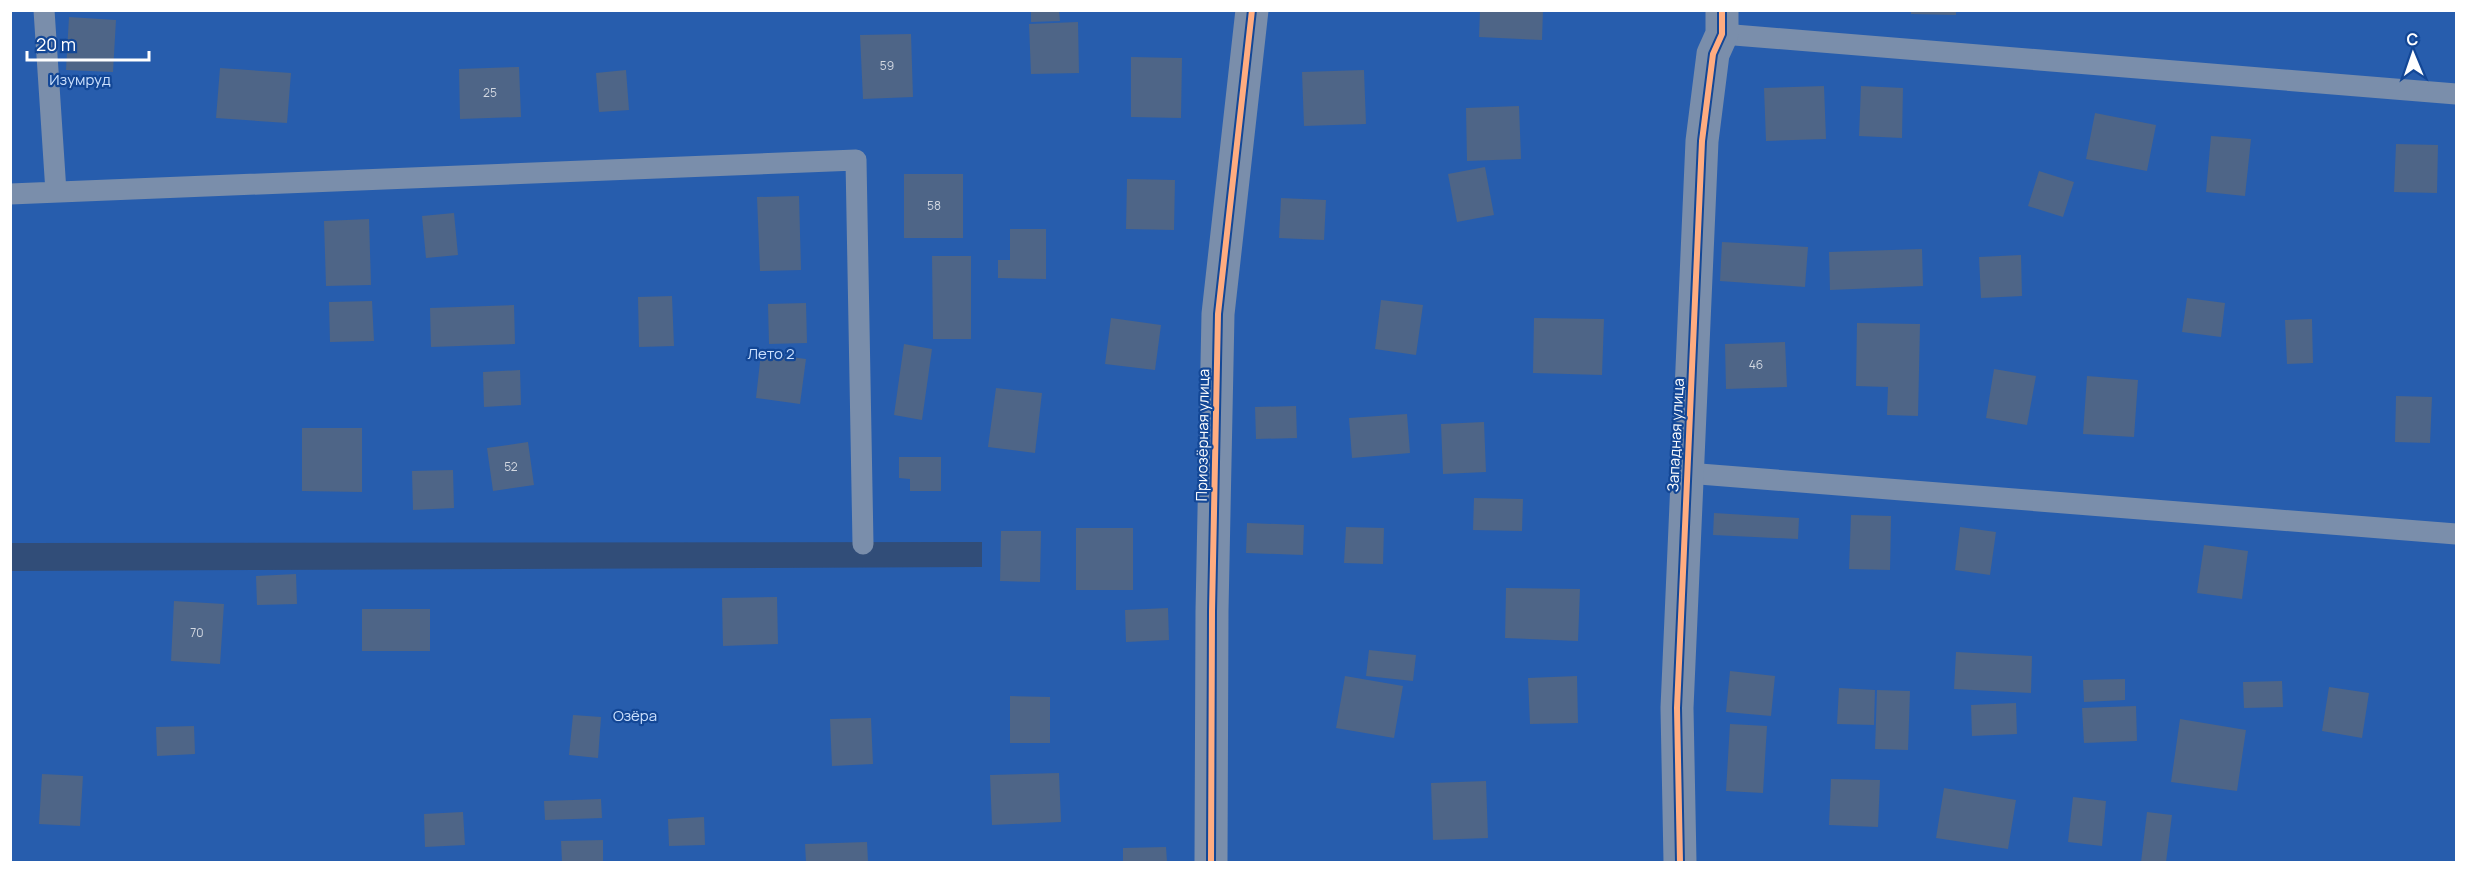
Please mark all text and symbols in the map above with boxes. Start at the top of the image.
scale bar [27,24,148,62]
north arrow [2383,24,2443,84]
text: С [2406,28,2419,50]
text: 20 m [36,32,76,56]
house number: 59 [880,57,894,74]
park label: Изумруд [49,69,111,90]
house number: 25 [483,84,497,101]
house number: 58 [927,197,941,214]
park label: Лето 2 [747,343,795,364]
house number: 46 [1749,356,1763,373]
street label: Приозёрная улица [1191,369,1214,501]
street label: Западная улица [1662,378,1689,492]
house number: 52 [504,458,518,475]
house number: 70 [190,624,204,641]
park label: Озёра [613,705,657,726]

